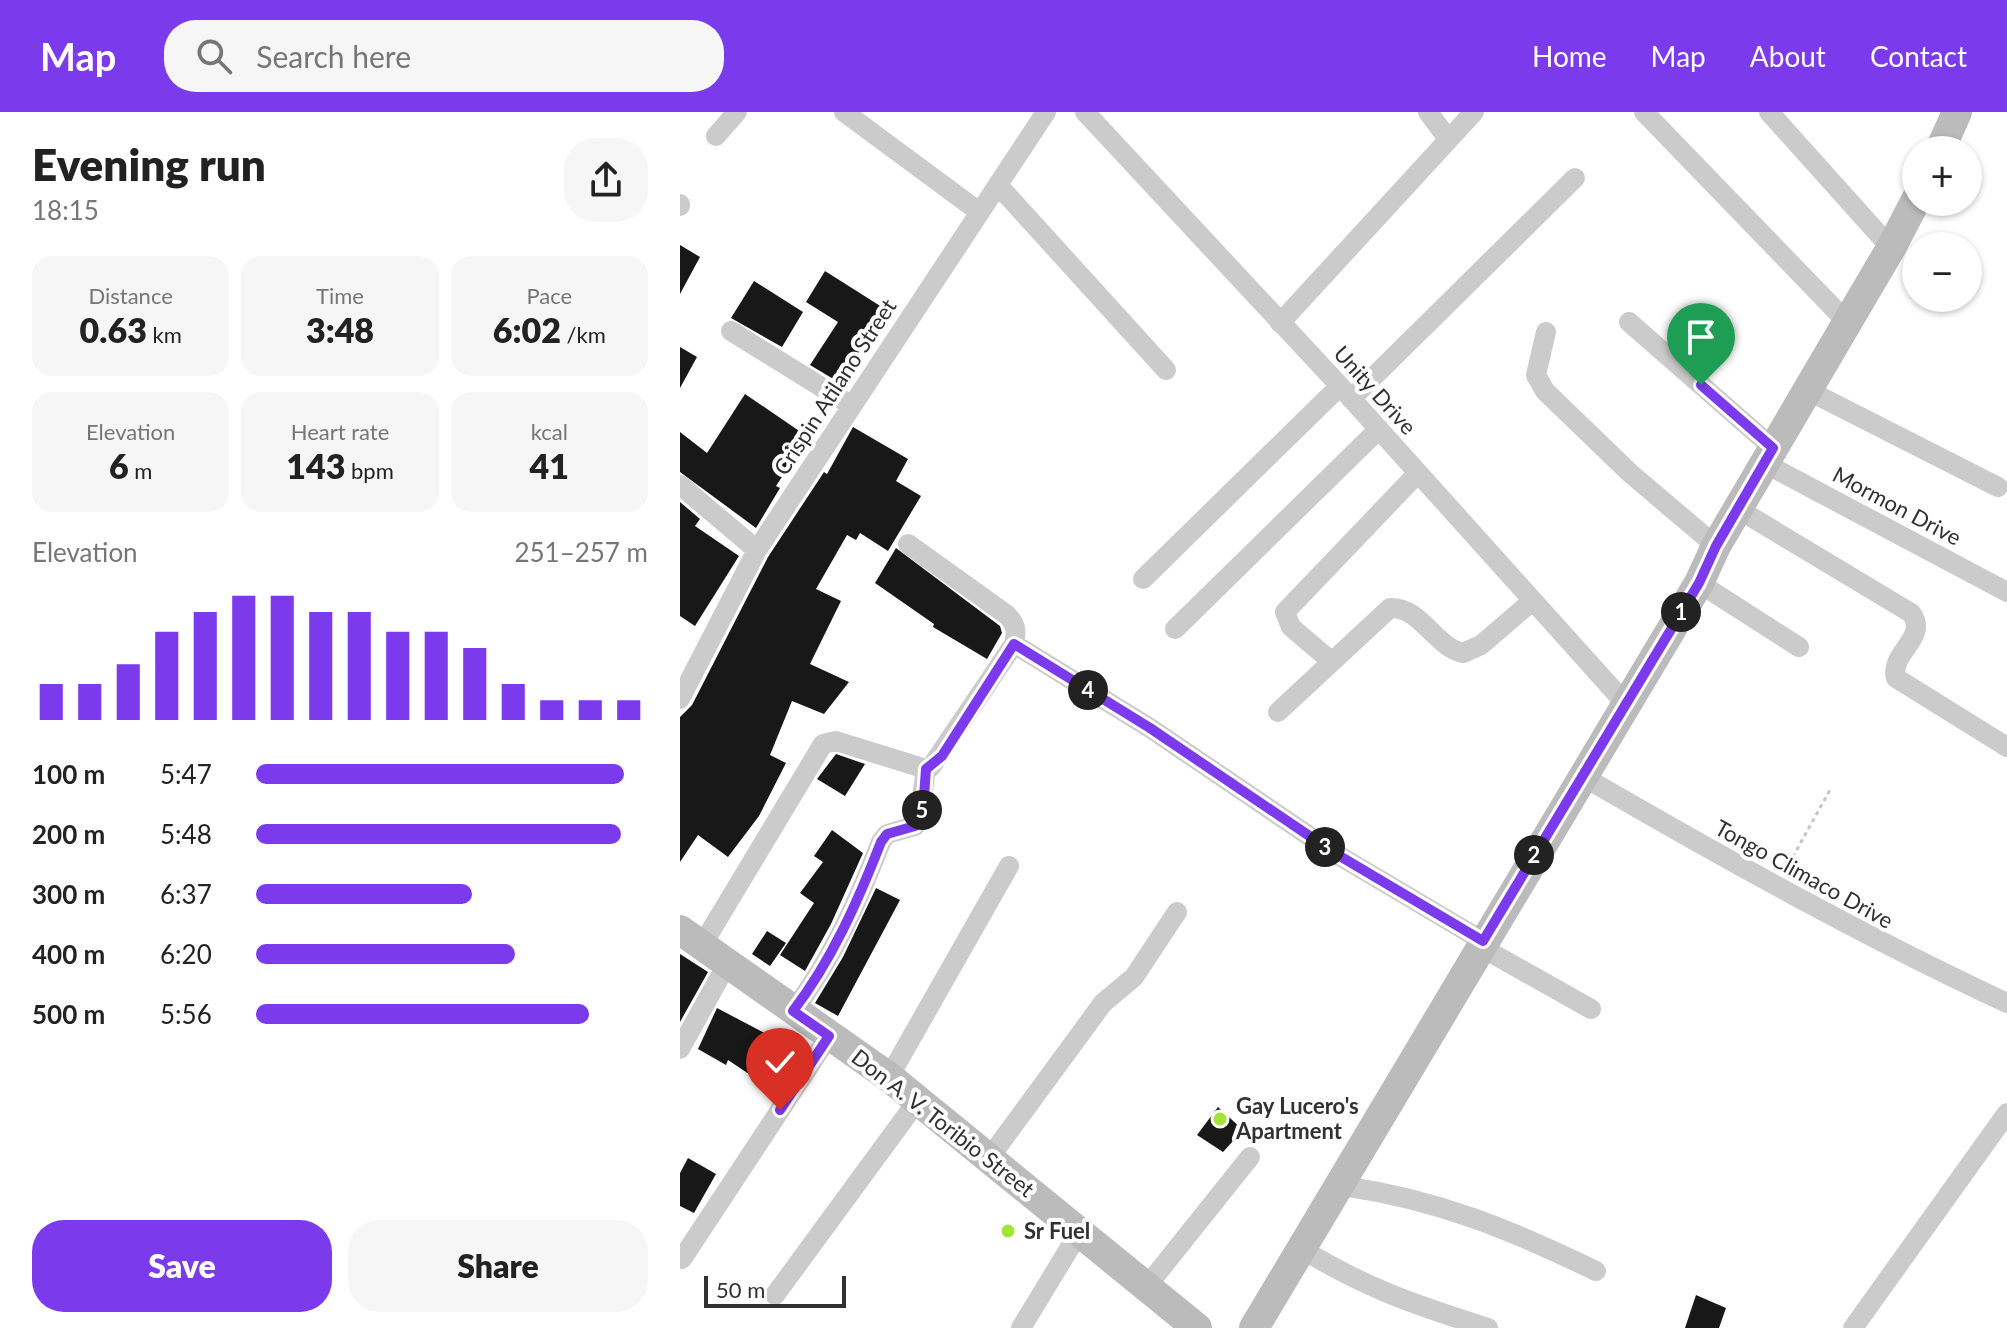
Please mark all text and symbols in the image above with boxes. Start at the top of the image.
search box [164,20,724,92]
text: Map [40,33,116,79]
icon: search [192,34,236,78]
text: Search here [256,38,411,74]
text: Home [1532,39,1607,73]
text: Map [1651,39,1706,73]
text: About [1750,39,1826,73]
text: Contact [1870,39,1967,73]
map controls [1902,136,1982,312]
button: + [1902,136,1982,216]
text: Evening run [32,138,266,190]
button: share [564,138,648,222]
text: 18:15 [32,194,99,226]
button: − [1902,232,1982,312]
text: Distance [88,282,173,309]
text: Time [316,282,364,309]
text: Pace [526,282,572,309]
street label: Crispin Atilano Street [768,294,902,480]
pin [1667,303,1735,385]
text: 0.63 [80,309,147,350]
text: 3:48 [306,309,374,350]
text: 6:02 [493,309,561,350]
icon: arrive [1679,315,1723,359]
text: km [147,321,182,348]
text: /km [561,321,606,348]
street label: Unity Drive [1328,340,1422,440]
text: Elevation [86,418,175,445]
text: Heart rate [291,418,389,445]
text: kcal [531,418,568,445]
text: 6 [109,445,129,486]
text: 143 [286,445,345,486]
text: 41 [530,445,569,486]
text: m [129,457,152,484]
text: bpm [345,457,394,484]
street label: Mormon Drive [1828,460,1966,551]
text: Elevation [32,536,138,568]
text: 251–257 m [514,536,648,568]
pin: 1 [1661,592,1701,632]
text: 1 [1675,598,1687,625]
pin: 4 [1068,670,1108,710]
text: 4 [1082,676,1094,703]
text: 100 m [32,758,105,790]
text: 5:47 [160,758,212,790]
pin: 5 [902,790,942,830]
text: 5 [916,796,928,823]
street label: Tongo Climaco Drive [1710,813,1898,934]
text: 200 m [32,818,105,850]
text: 5:48 [160,818,212,850]
pin: 3 [1305,827,1345,867]
text: 3 [1319,833,1331,860]
pin: 2 [1514,835,1554,875]
text: 2 [1528,841,1540,868]
text: 300 m [32,878,105,910]
text: 6:37 [160,878,212,910]
text: 400 m [32,938,105,970]
text: 6:20 [160,938,212,970]
text: 500 m [32,998,105,1030]
text: 5:56 [160,998,212,1030]
pin [746,1028,814,1110]
icon: check [758,1040,802,1084]
street label: Don A. V. Toribio Street [847,1043,1040,1202]
place label: Gay Lucero's Apartment [1235,1092,1359,1144]
marker: Gay Lucero's Apartment [1211,1110,1229,1128]
place label: Sr Fuel [1024,1217,1090,1244]
button: Save [32,1220,332,1312]
button: Share [348,1220,648,1312]
marker: Sr Fuel [999,1222,1017,1240]
scale bar [704,1272,846,1308]
text: 50 m [716,1276,765,1303]

